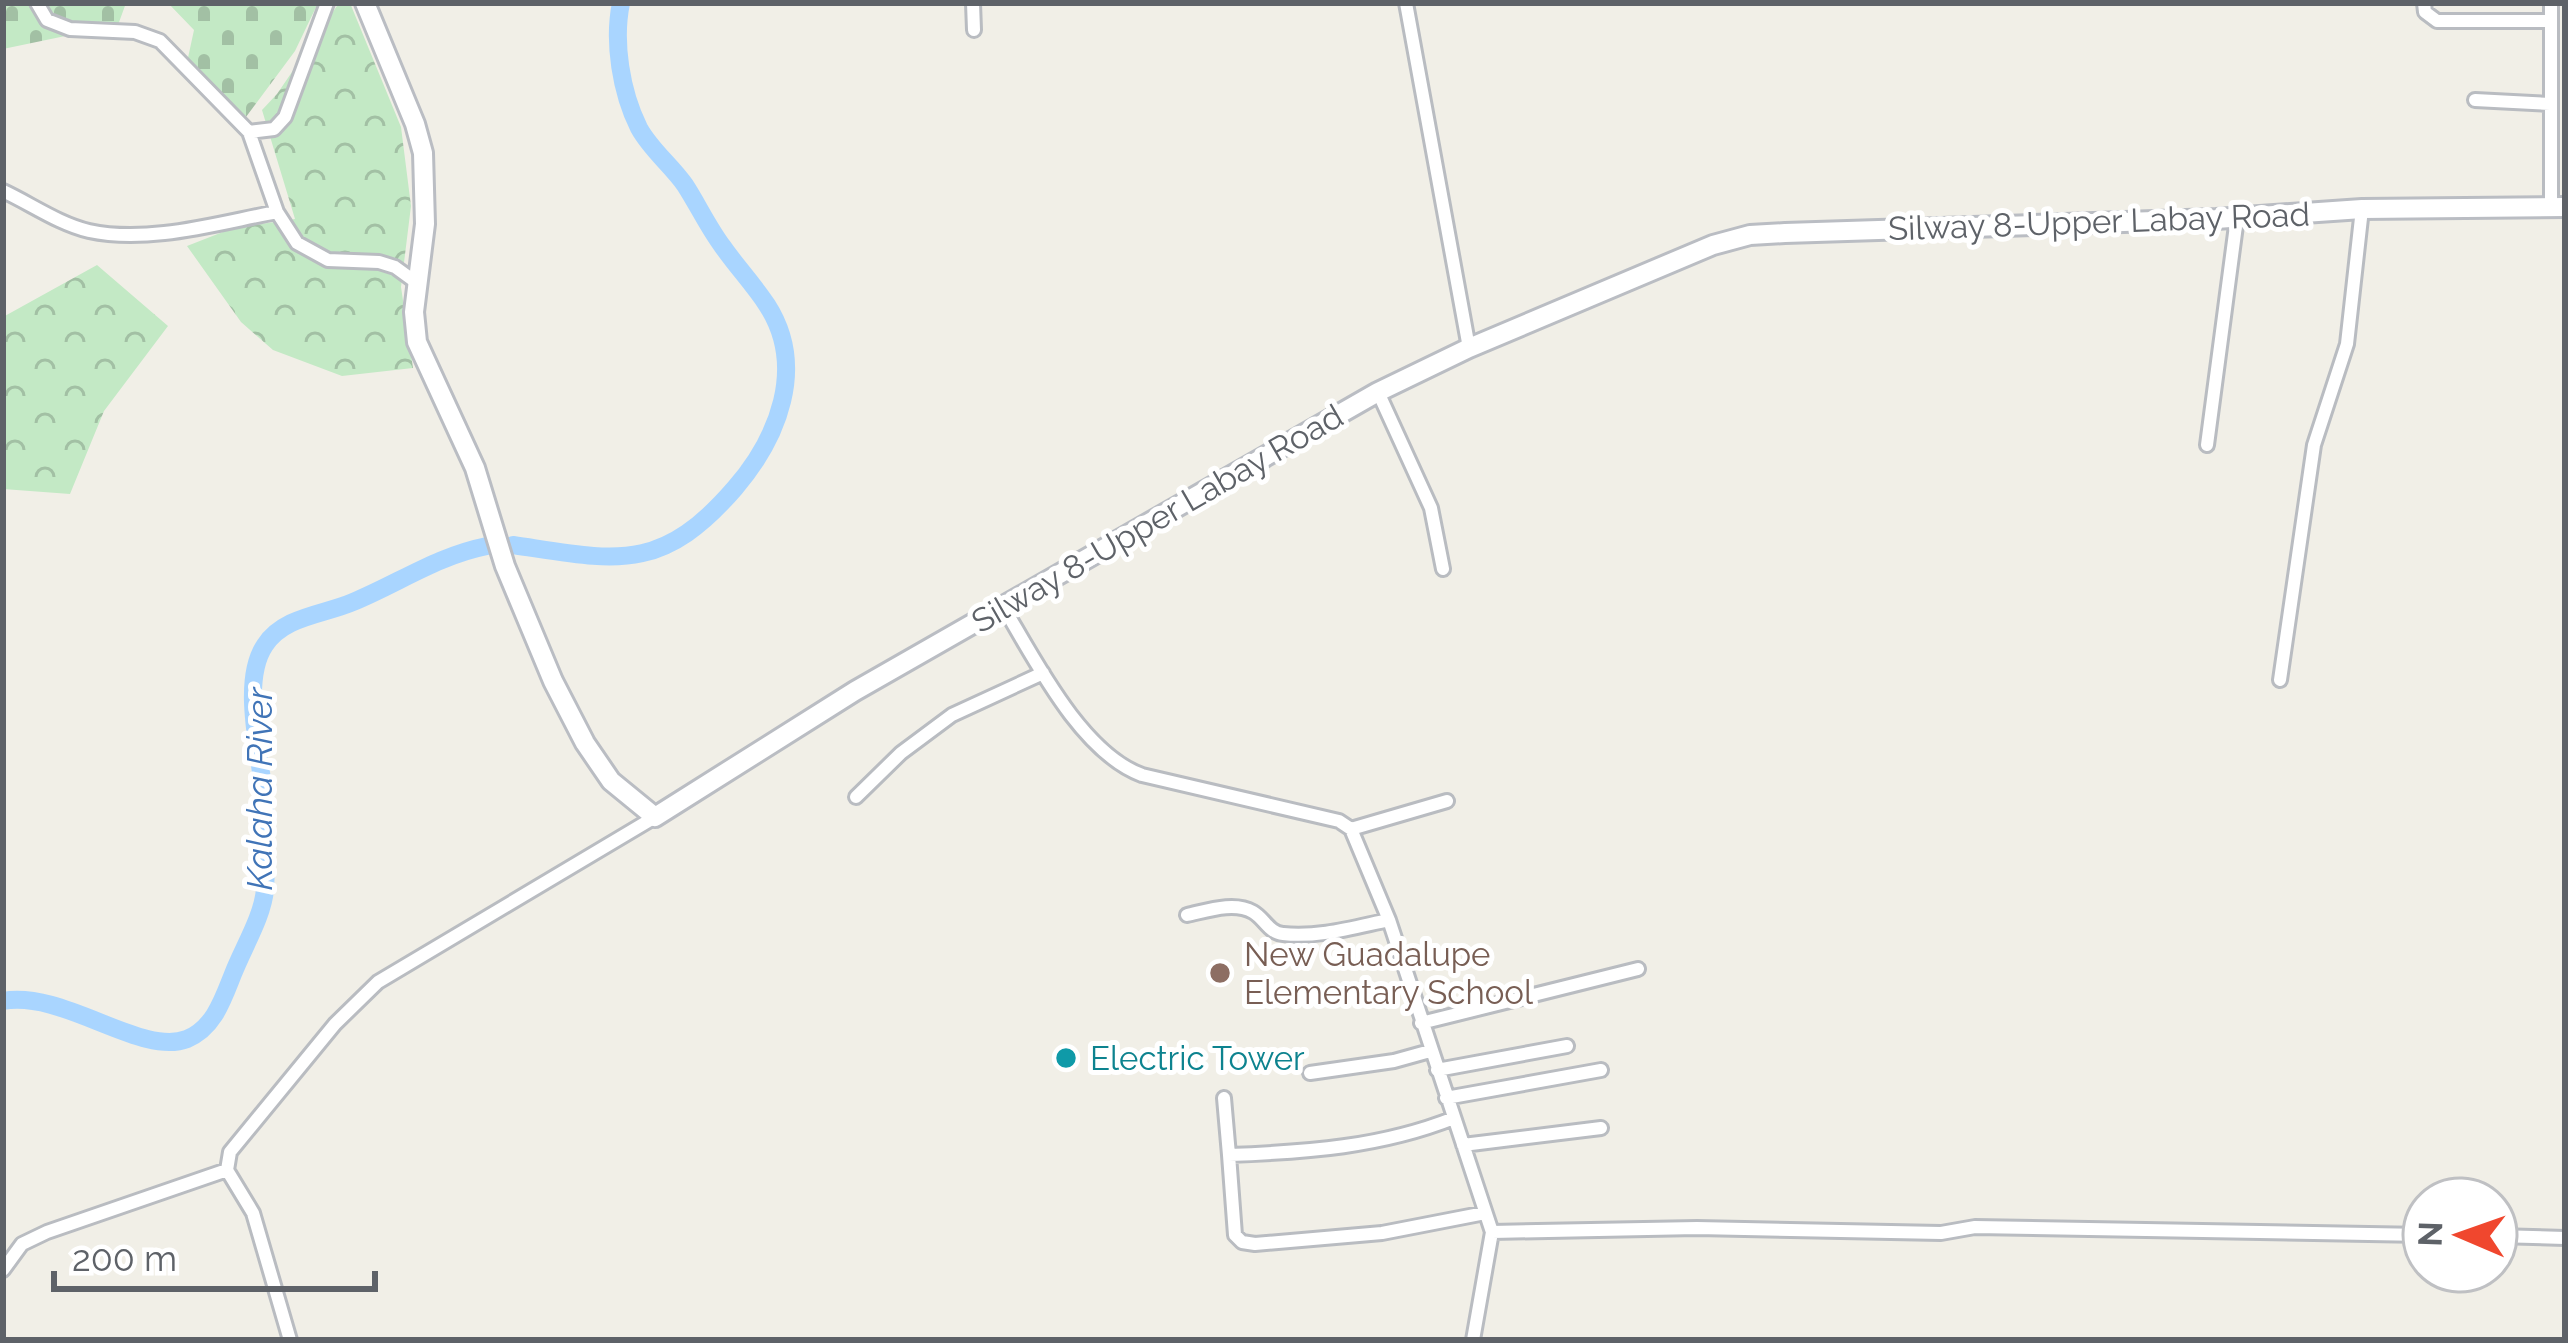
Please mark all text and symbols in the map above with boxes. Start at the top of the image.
street label: Silway 8-Upper Labay Road [1887,195,2311,248]
street label: Silway 8-Upper Labay Road [965,396,1350,641]
water label: Kalaha River [238,686,280,891]
place label: New Guadalupe Elementary School [1244,935,1534,1012]
marker: New Guadalupe Elementary School [1207,960,1233,986]
place label: Electric Tower [1090,1039,1305,1078]
marker: Electric Tower [1053,1045,1079,1071]
north arrow [2400,1175,2520,1295]
scale bar [54,1217,375,1291]
text: N [2411,1221,2450,1247]
text: 200 m [72,1237,177,1279]

